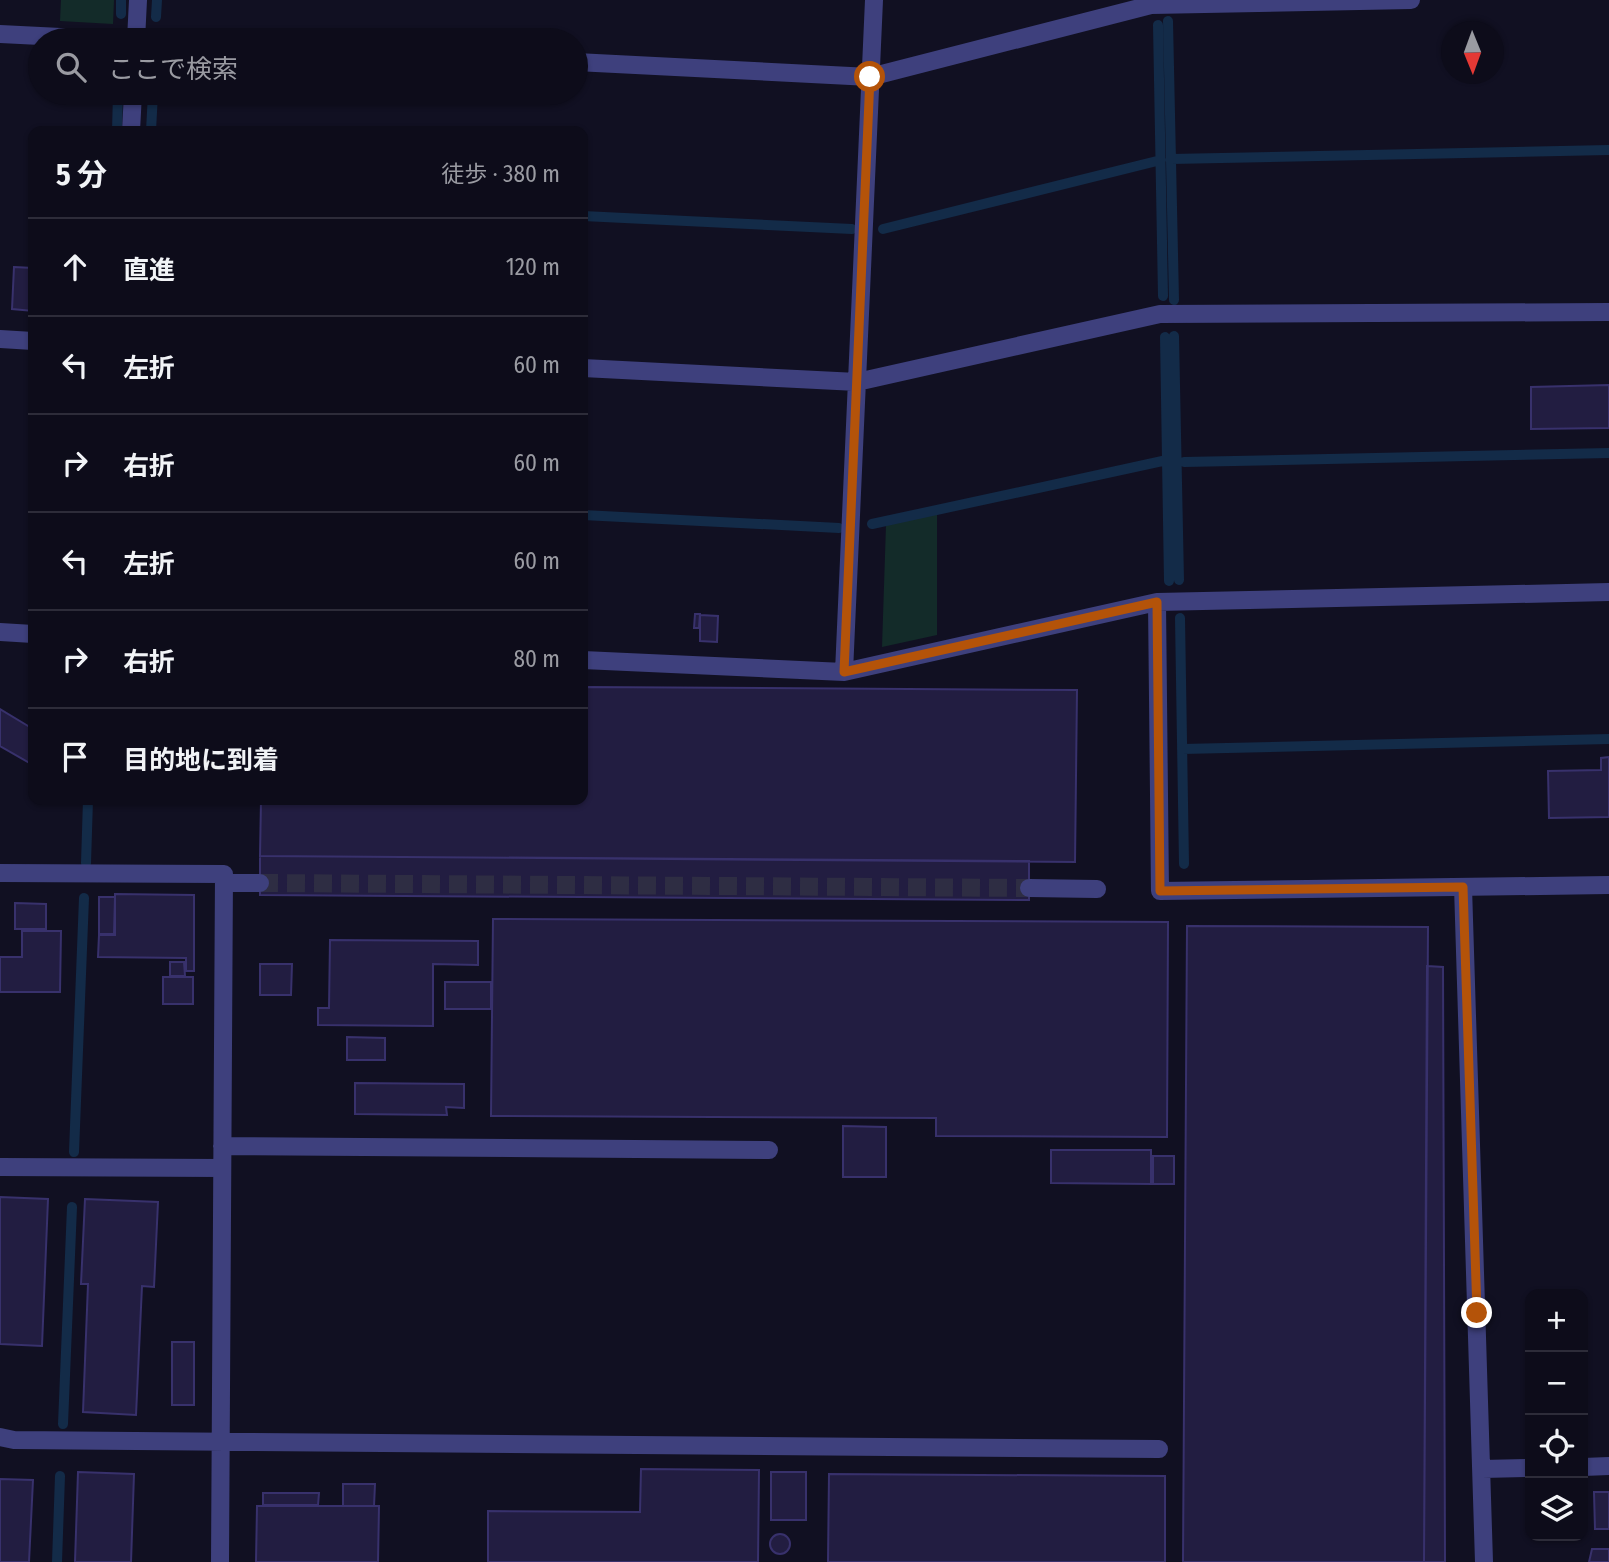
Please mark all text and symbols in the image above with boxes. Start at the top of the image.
north arrow [1441,21,1504,84]
search box [28,28,588,105]
icon: search [52,48,90,86]
text: ここで検索 [108,54,238,85]
route start [854,61,885,92]
text: 5 分 [56,157,107,193]
text: 徒歩 · 380 m [441,160,560,188]
icon: ahead [56,248,94,286]
text: 120 m [506,253,560,281]
text: 直進 [123,255,175,286]
icon: left [56,346,94,384]
text: 60 m [514,351,560,379]
text: 左折 [123,353,175,384]
icon: right [56,444,94,482]
text: 60 m [514,449,560,477]
text: 右折 [123,451,175,482]
icon: left [56,542,94,580]
text: 60 m [514,547,560,575]
text: 左折 [123,549,175,580]
icon: right [56,640,94,678]
text: 80 m [513,645,560,673]
text: 右折 [123,647,175,678]
icon: arrive [56,738,94,776]
text: 目的地に到着 [123,745,279,776]
map controls [1525,1289,1588,1541]
button: + [1525,1289,1588,1352]
route end [1461,1297,1492,1328]
button: − [1525,1352,1588,1415]
button: locate [1525,1415,1588,1478]
button: layers [1525,1478,1588,1541]

